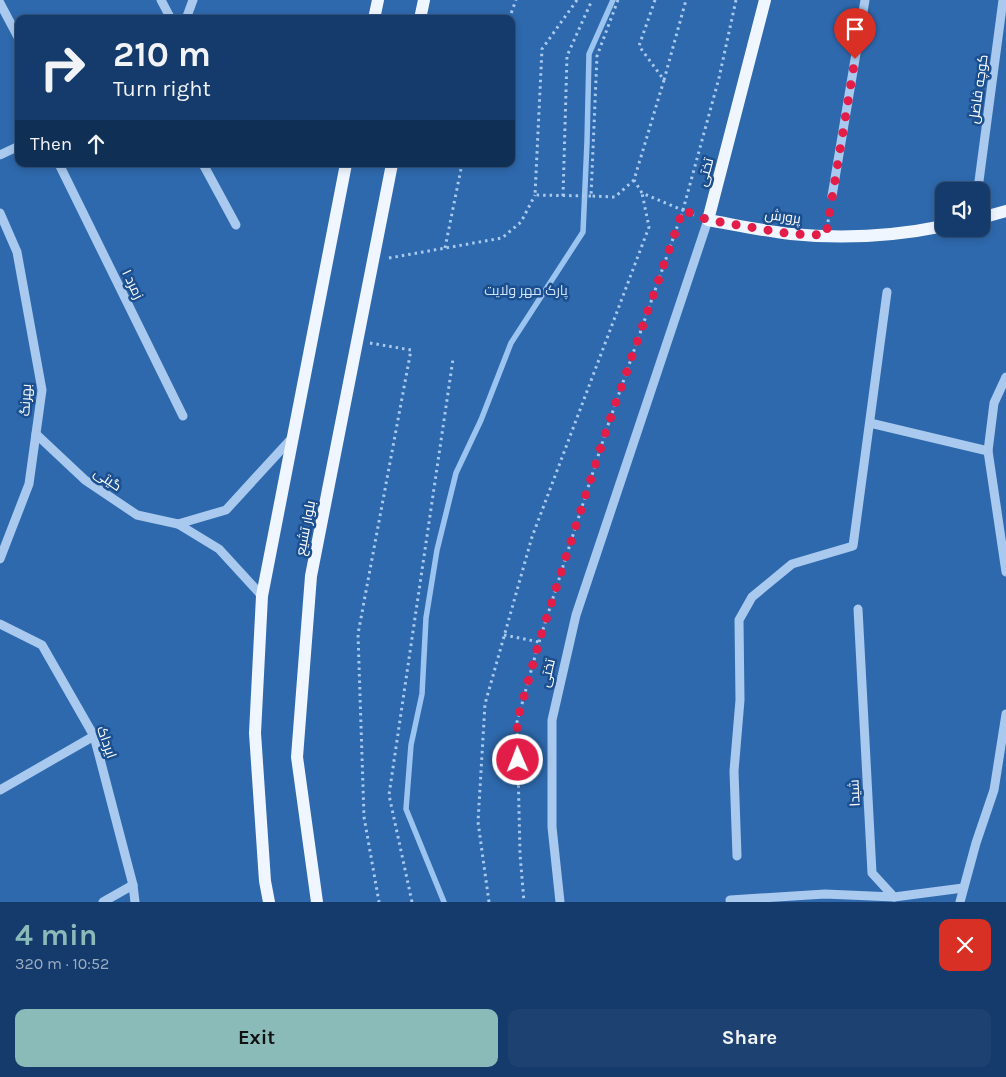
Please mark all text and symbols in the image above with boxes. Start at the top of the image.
pin [834,8,876,59]
icon: arrive [841,15,869,43]
text: 210 m [113,34,211,75]
icon: right [30,35,95,100]
street label: کوچه فاضل [965,53,993,125]
text: Turn right [113,76,211,102]
icon: ahead [82,130,110,158]
text: Then [30,133,72,155]
street label: تختی [694,156,717,188]
map controls [935,182,990,237]
button: sound [935,182,990,237]
street label: پرورش [764,206,802,228]
street label: زمرد ۱ [118,266,147,302]
park label: پارک مهر ولایت [484,282,568,300]
street label: بهرنگ [16,383,35,417]
street label: گیتی [91,464,125,495]
street label: بلوار تشیع [292,499,319,557]
street label: تختی [536,657,559,689]
street label: ایرداک [93,724,120,761]
position arrow [491,733,543,785]
street label: شیدا [845,779,864,807]
text: 4 min [15,917,97,953]
button: close [939,919,991,971]
text: 320 m · 10:52 [15,954,109,973]
button: Exit [15,1009,498,1067]
button: Share [508,1009,991,1067]

